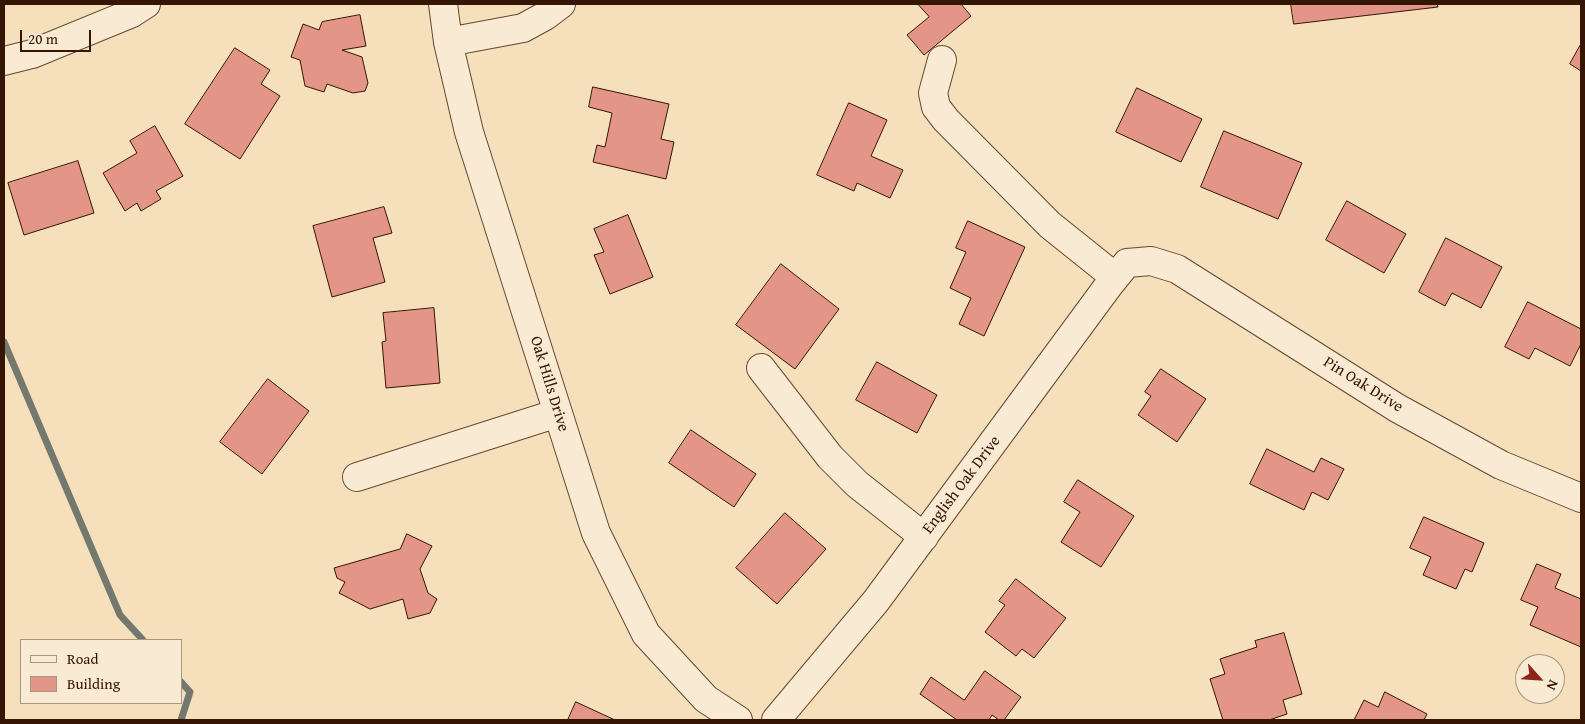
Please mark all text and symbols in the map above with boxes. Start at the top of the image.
scale bar [22,20,94,52]
text: 20 m [28,28,58,49]
street label: Oak Hills Drive [525,334,573,434]
street label: Pin Oak Drive [1320,353,1406,417]
street label: English Oak Drive [919,432,1005,538]
legend [20,639,182,704]
text: Road [67,648,98,669]
north arrow [1515,654,1565,704]
text: Building [67,673,120,694]
text: N [1542,677,1564,694]

